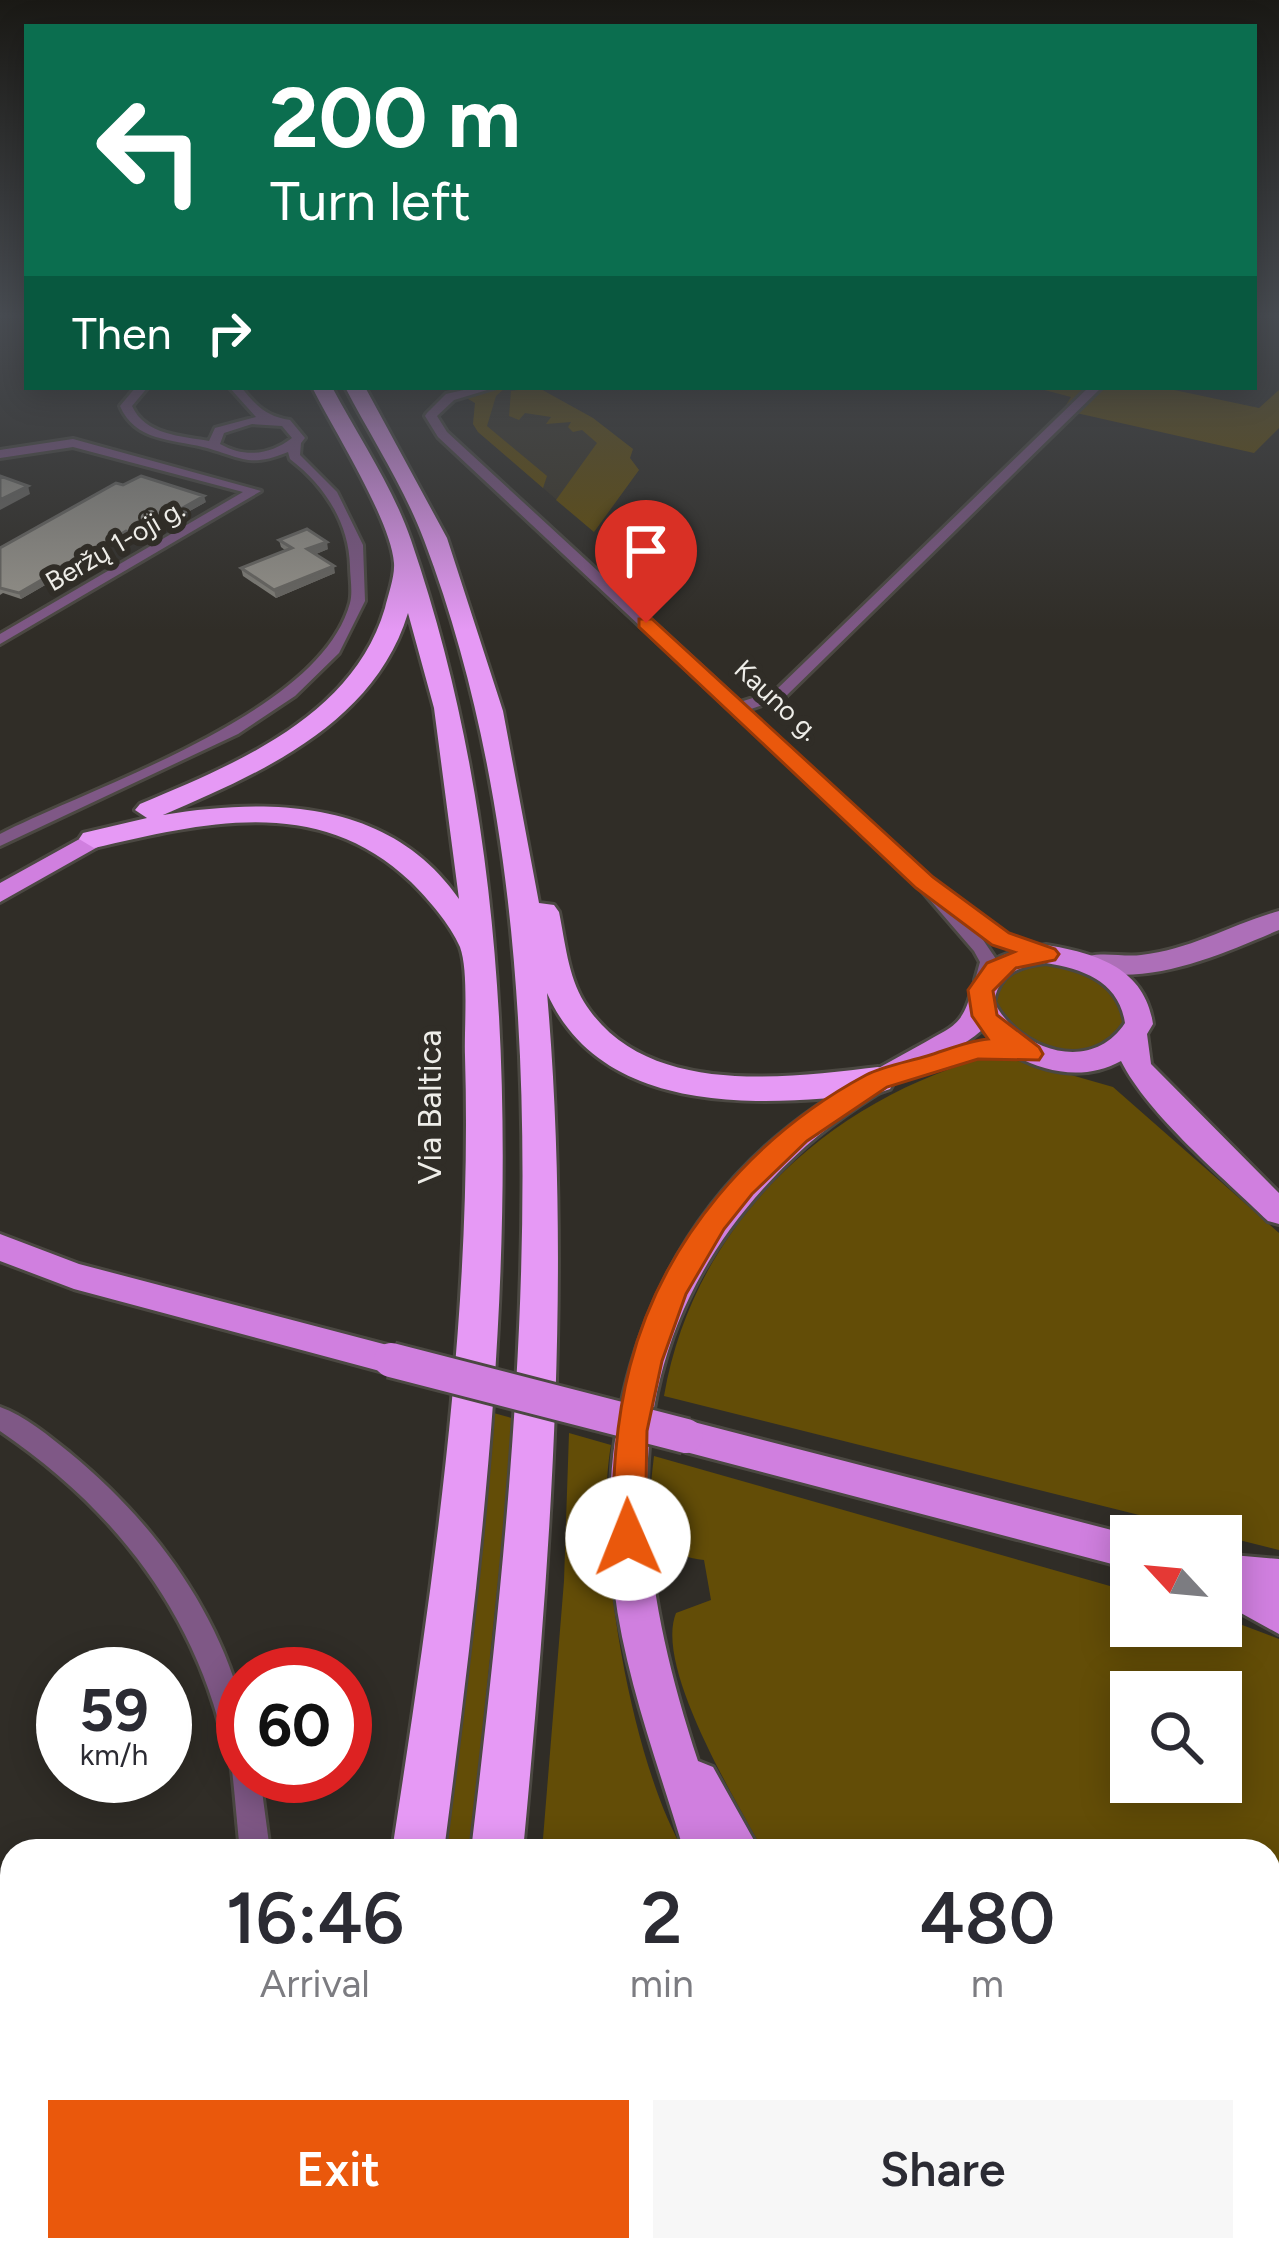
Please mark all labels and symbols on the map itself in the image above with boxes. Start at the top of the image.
street label: Beržų 1-oji g. [40,492,190,598]
pin [595,500,697,623]
street label: Kauno g. [728,652,826,748]
street label: Via Baltica [410,1030,449,1184]
position arrow [565,1475,691,1601]
north arrow [1110,1515,1242,1647]
speed limit sign: 60 [216,1647,372,1803]

